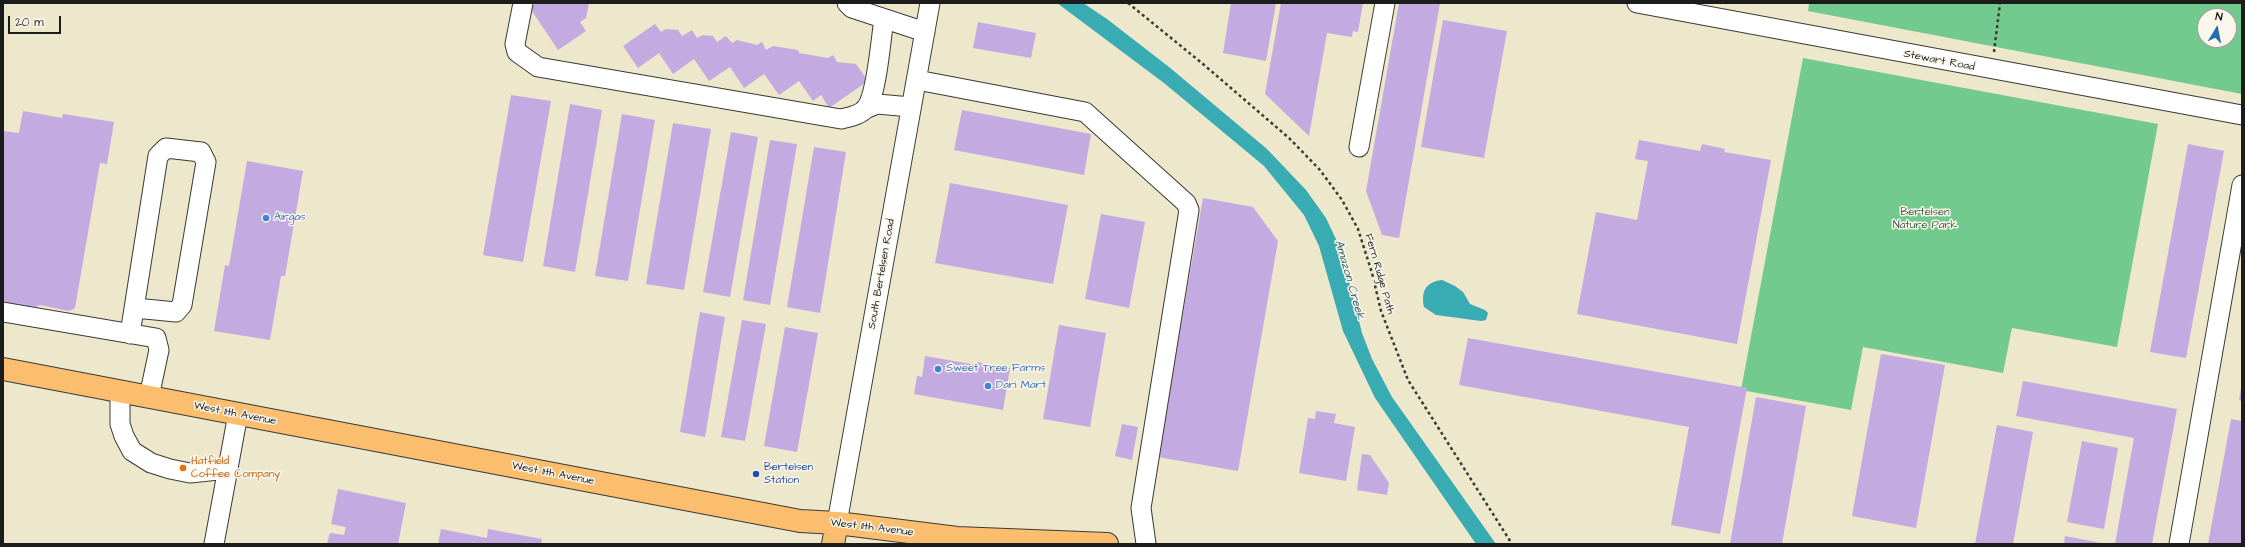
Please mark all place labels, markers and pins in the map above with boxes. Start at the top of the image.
place label: Airgas [274,211,306,225]
marker: Airgas [261,213,271,223]
place label: Sweet Tree Farms [946,362,1045,376]
marker: Sweet Tree Farms [933,364,943,374]
place label: Dari Mart [996,379,1046,393]
marker: Dari Mart [983,381,993,391]
place label: Hatfield Coffee Company [191,455,280,481]
place label: Bertelsen Station [764,461,813,487]
marker: Hatfield Coffee Company [178,463,188,473]
marker: Bertelsen Station [751,469,761,479]

